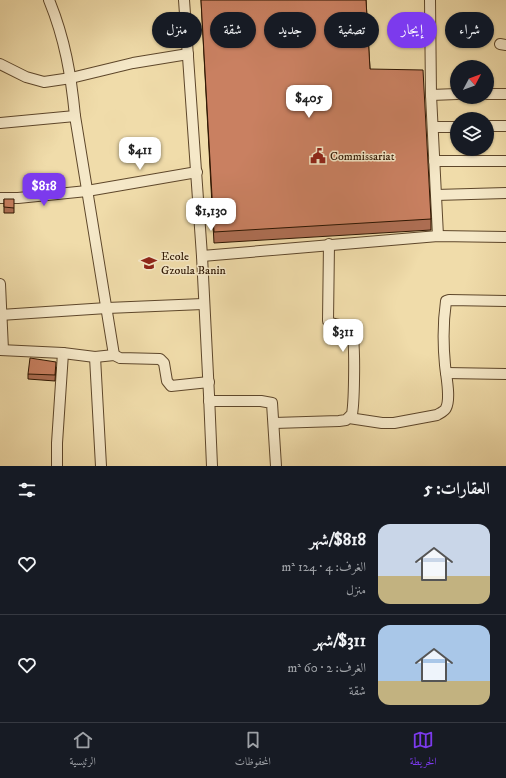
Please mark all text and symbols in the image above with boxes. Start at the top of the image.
chip: منزل [152,12,202,48]
chip: شقة [210,12,256,48]
chip: جديد [264,12,316,48]
chip: تصفية [324,12,379,48]
chip: إيجار [387,12,437,48]
chip: شراء [445,12,494,48]
north arrow [450,60,494,104]
map controls [450,60,494,156]
pin: $405 [285,85,333,119]
text: $405 [295,90,323,106]
button: layers [450,112,494,156]
pin: $411 [116,137,164,171]
text: $411 [128,142,152,158]
public building icon: Commissariat [309,147,327,165]
place label: Commissariat [330,149,395,164]
pin: $818 [20,173,68,207]
text: $818 [32,178,56,194]
pin: $1,130 [178,198,244,232]
text: $1,130 [195,203,227,219]
place label: Ecole Gzoula Banin [161,249,227,278]
school or university icon: Ecole Gzoula Banin [140,254,158,272]
pin: $311 [319,319,367,353]
text: $311 [332,324,354,340]
text: العقارات: 5 [424,478,490,500]
icon: filters [16,479,38,501]
text: $818/شهر [309,529,366,551]
icon: home [410,540,458,588]
icon: heart [16,553,38,575]
text: الغرف: 4 · 124 m² [281,559,366,575]
text: منزل [346,582,366,598]
text: $311/شهر [314,630,366,652]
icon: home [410,641,458,689]
icon: heart [16,654,38,676]
text: الغرف: 2 · 60 m² [287,660,366,676]
text: شقة [349,683,366,699]
tab: الرئيسية [69,729,96,772]
tab: المحفوظات [235,729,271,772]
tab: الخريطة [410,729,437,772]

